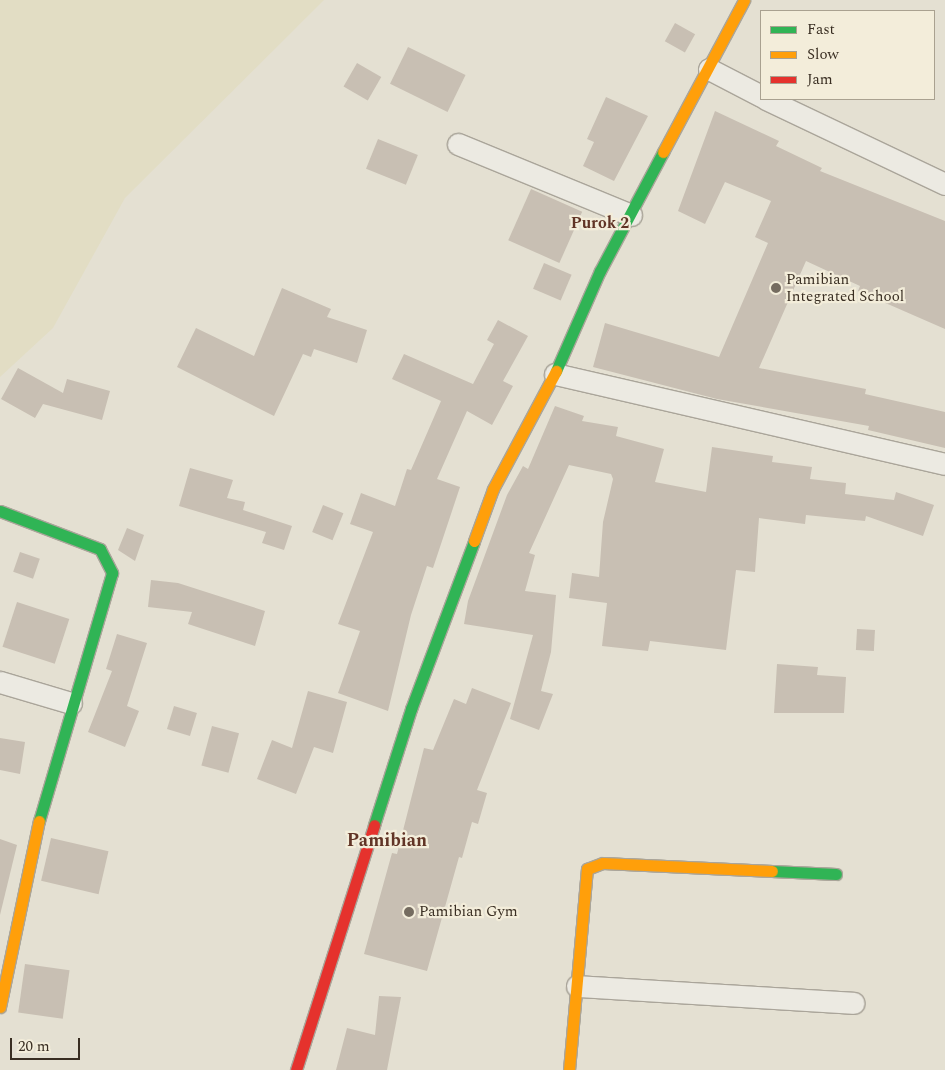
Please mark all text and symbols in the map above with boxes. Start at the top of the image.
legend [760,10,935,100]
text: Fast [807,18,835,41]
text: Slow [807,43,839,66]
text: Jam [807,68,833,91]
district label: Purok 2 [571,213,629,233]
place label: Pamibian Integrated School [786,270,904,305]
marker: Pamibian Integrated School [770,282,782,294]
district label: Pamibian [347,830,427,852]
place label: Pamibian Gym [419,903,518,921]
marker: Pamibian Gym [403,906,415,918]
scale bar [12,1028,82,1060]
text: 20 m [18,1035,50,1058]

